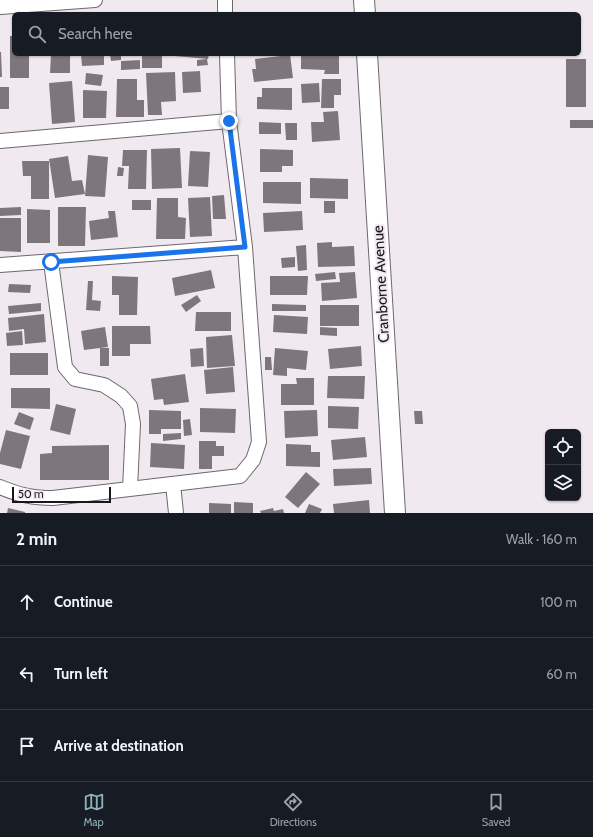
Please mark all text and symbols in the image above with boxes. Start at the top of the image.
search box [12,12,581,56]
icon: search [26,23,48,45]
text: Search here [58,25,133,43]
route end [220,112,238,130]
street label: Cranborne Avenue [369,224,393,343]
route start [42,253,60,271]
map controls [545,429,581,501]
button: locate [545,429,581,465]
button: layers [545,465,581,501]
scale bar [12,485,111,504]
text: 50 m [18,487,44,501]
text: 2 min [16,529,57,549]
text: Walk · 160 m [506,531,577,547]
icon: ahead [16,591,38,613]
text: Continue [54,593,113,611]
text: 100 m [540,594,577,610]
icon: left [16,663,38,685]
text: Turn left [54,665,108,683]
text: 60 m [546,666,577,682]
icon: arrive [16,735,38,757]
text: Arrive at destination [54,737,184,755]
tab: Map [83,791,105,829]
tab: Directions [270,791,317,829]
tab: Saved [482,791,510,829]

